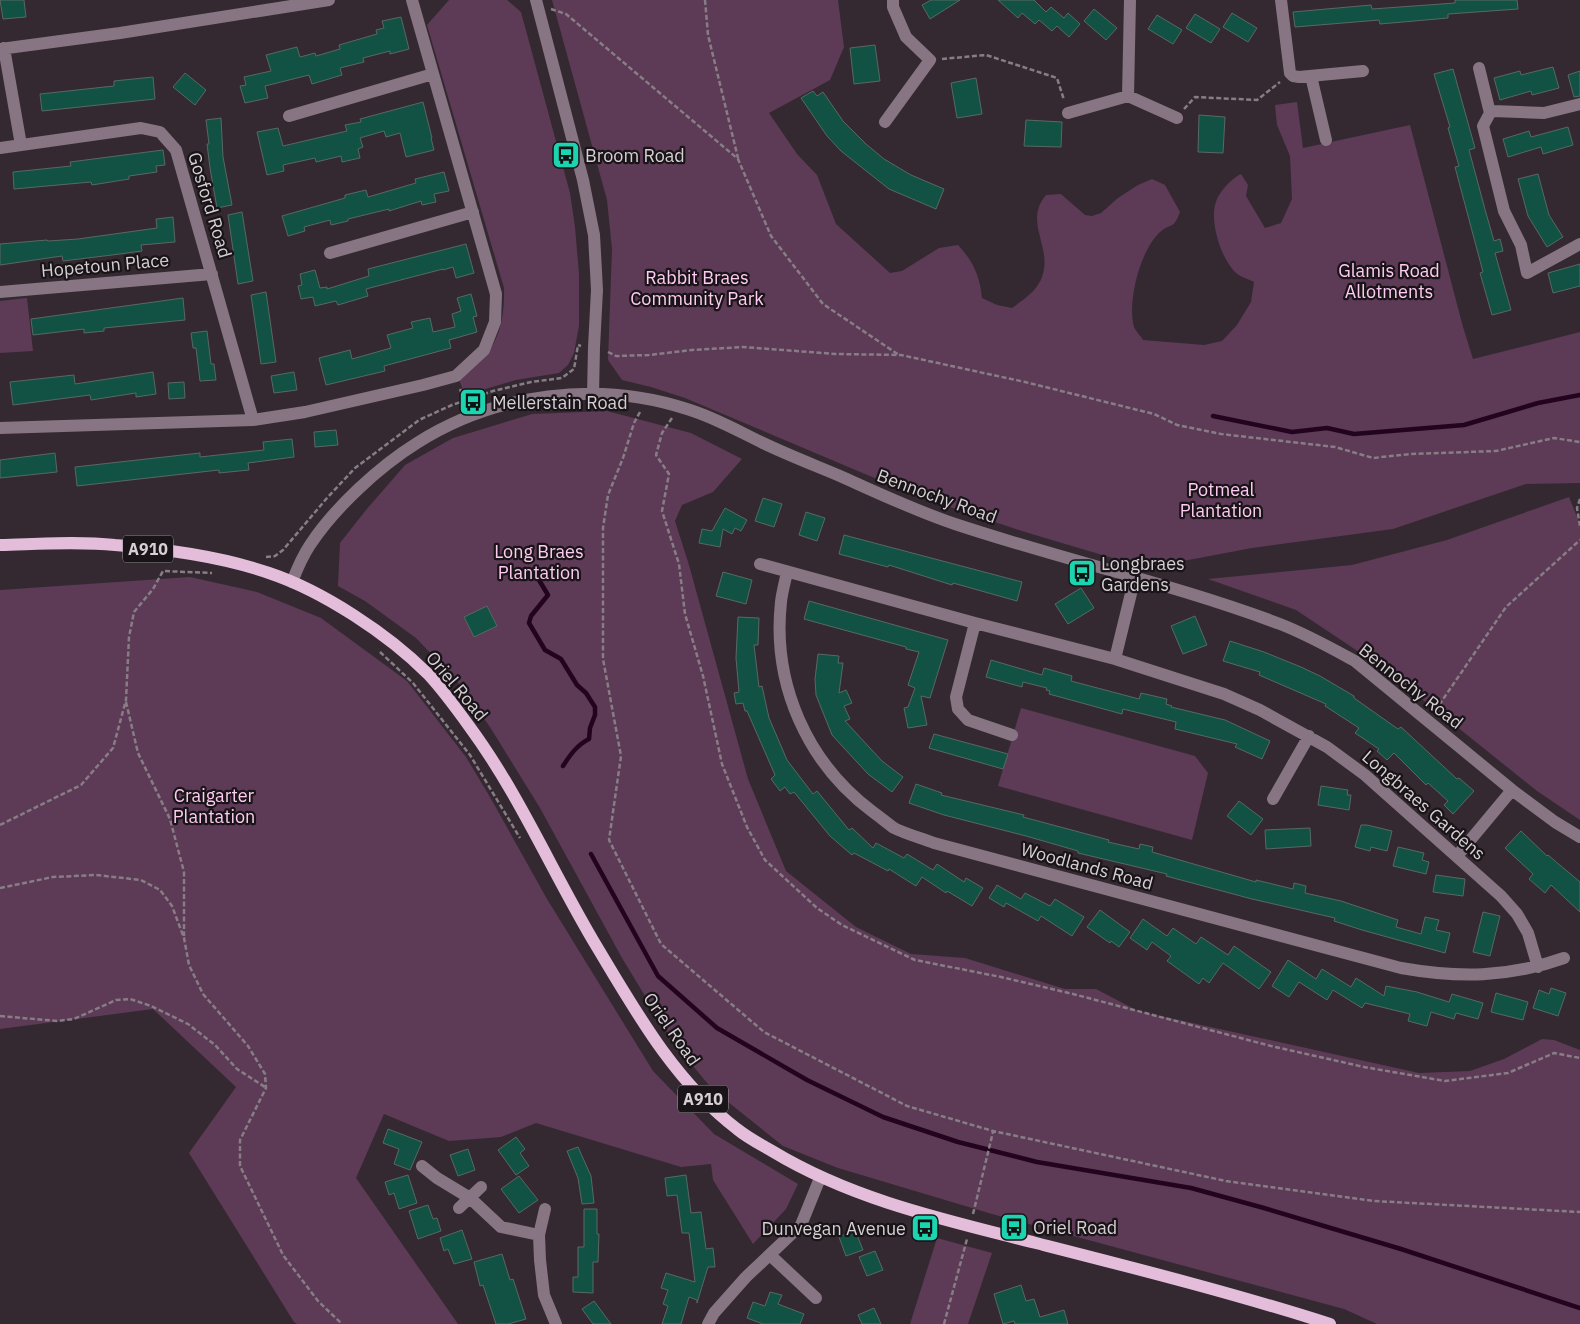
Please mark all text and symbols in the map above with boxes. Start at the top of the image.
bus stop icon: Broom Road [551,140,581,170]
place label: Broom Road [585,144,685,167]
street label: Gosford Road [183,149,237,261]
street label: Hopetoun Place [40,248,170,282]
park label: Glamis Road Allotments [1338,259,1440,303]
park label: Rabbit Braes Community Park [630,266,764,310]
bus stop icon: Mellerstain Road [458,387,488,417]
place label: Mellerstain Road [492,391,628,414]
street label: Bennochy Road [874,464,1000,528]
park label: Potmeal Plantation [1180,478,1262,522]
road number: A910 [123,536,173,562]
park label: Long Braes Plantation [494,540,584,584]
place label: Longbraes Gardens [1101,552,1185,596]
bus stop icon: Longbraes Gardens [1067,558,1097,588]
street label: Bennochy Road [1354,638,1468,734]
street label: Oriel Road [421,646,493,726]
street label: Longbraes Gardens [1358,745,1490,865]
park label: Craigarter Plantation [173,784,255,828]
street label: Woodlands Road [1018,837,1156,895]
street label: Oriel Road [638,988,706,1070]
road number: A910 [678,1086,728,1112]
bus stop icon: Oriel Road [999,1212,1029,1242]
bus stop icon: Dunvegan Avenue [910,1213,940,1243]
place label: Oriel Road [1033,1216,1117,1239]
place label: Dunvegan Avenue [761,1217,906,1240]

